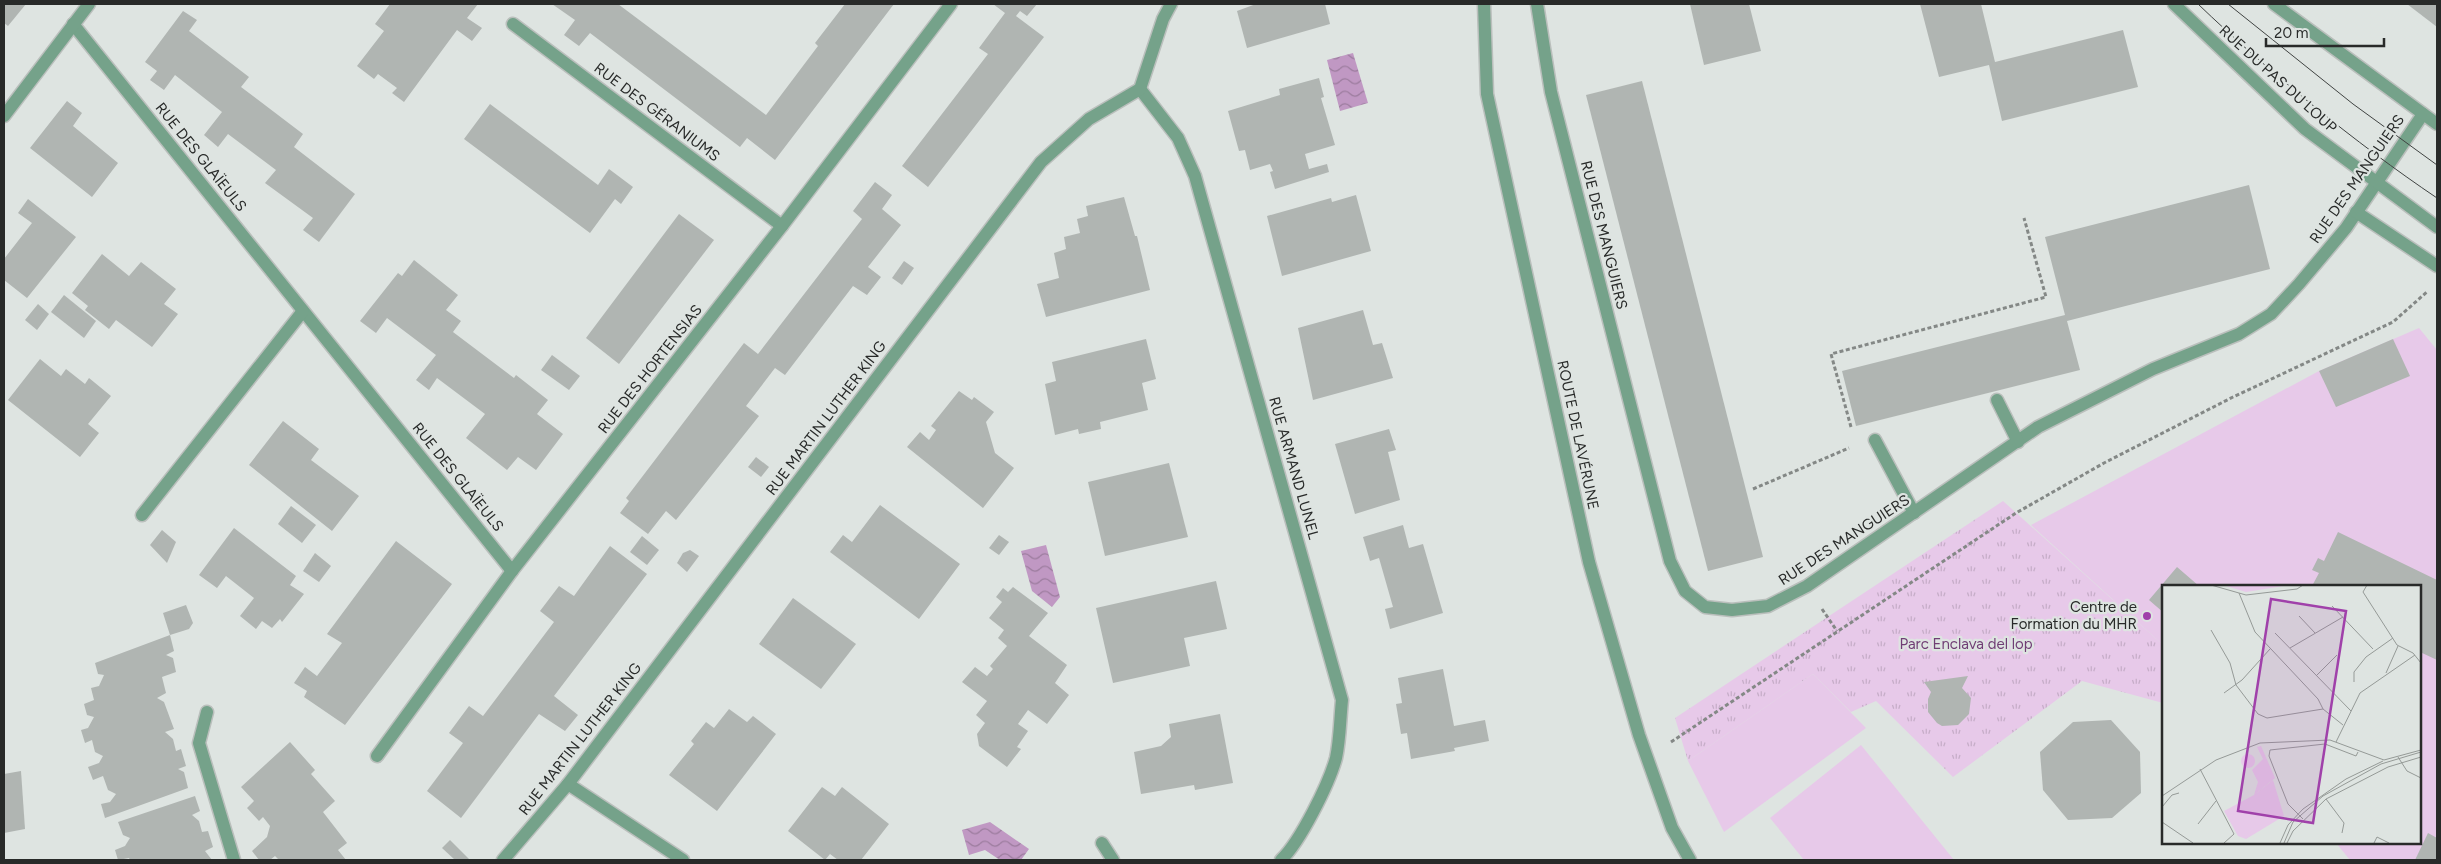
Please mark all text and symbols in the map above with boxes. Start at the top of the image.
scale bar [2266,15,2384,47]
street label: RUE DU PAS DU LOUP [2215,21,2341,137]
text: 20 m [2274,24,2308,42]
street label: RUE DES GÉRANIUMS [591,59,723,165]
street label: RUE DES GLAÏEULS [152,99,250,215]
street label: RUE DES MANGUIERS [2306,111,2408,247]
street label: RUE DES MANGUIERS [1577,159,1631,311]
street label: RUE DES HORTENSIAS [594,301,706,437]
street label: RUE MARTIN LUTHER KING [762,337,890,499]
street label: ROUTE DE LAVÉRUNE [1553,359,1603,511]
street label: RUE ARMAND LUNEL [1265,395,1323,541]
street label: RUE DES GLAÏEULS [409,419,507,535]
street label: RUE DES MANGUIERS [1775,491,1913,589]
inset map [2162,585,2421,844]
place label: Centre de Formation du MHR [2011,598,2137,633]
marker: Centre de Formation du MHR [2141,610,2153,622]
park label: Parc Enclava del lop [1899,635,2033,653]
street label: RUE MARTIN LUTHER KING [515,659,645,819]

